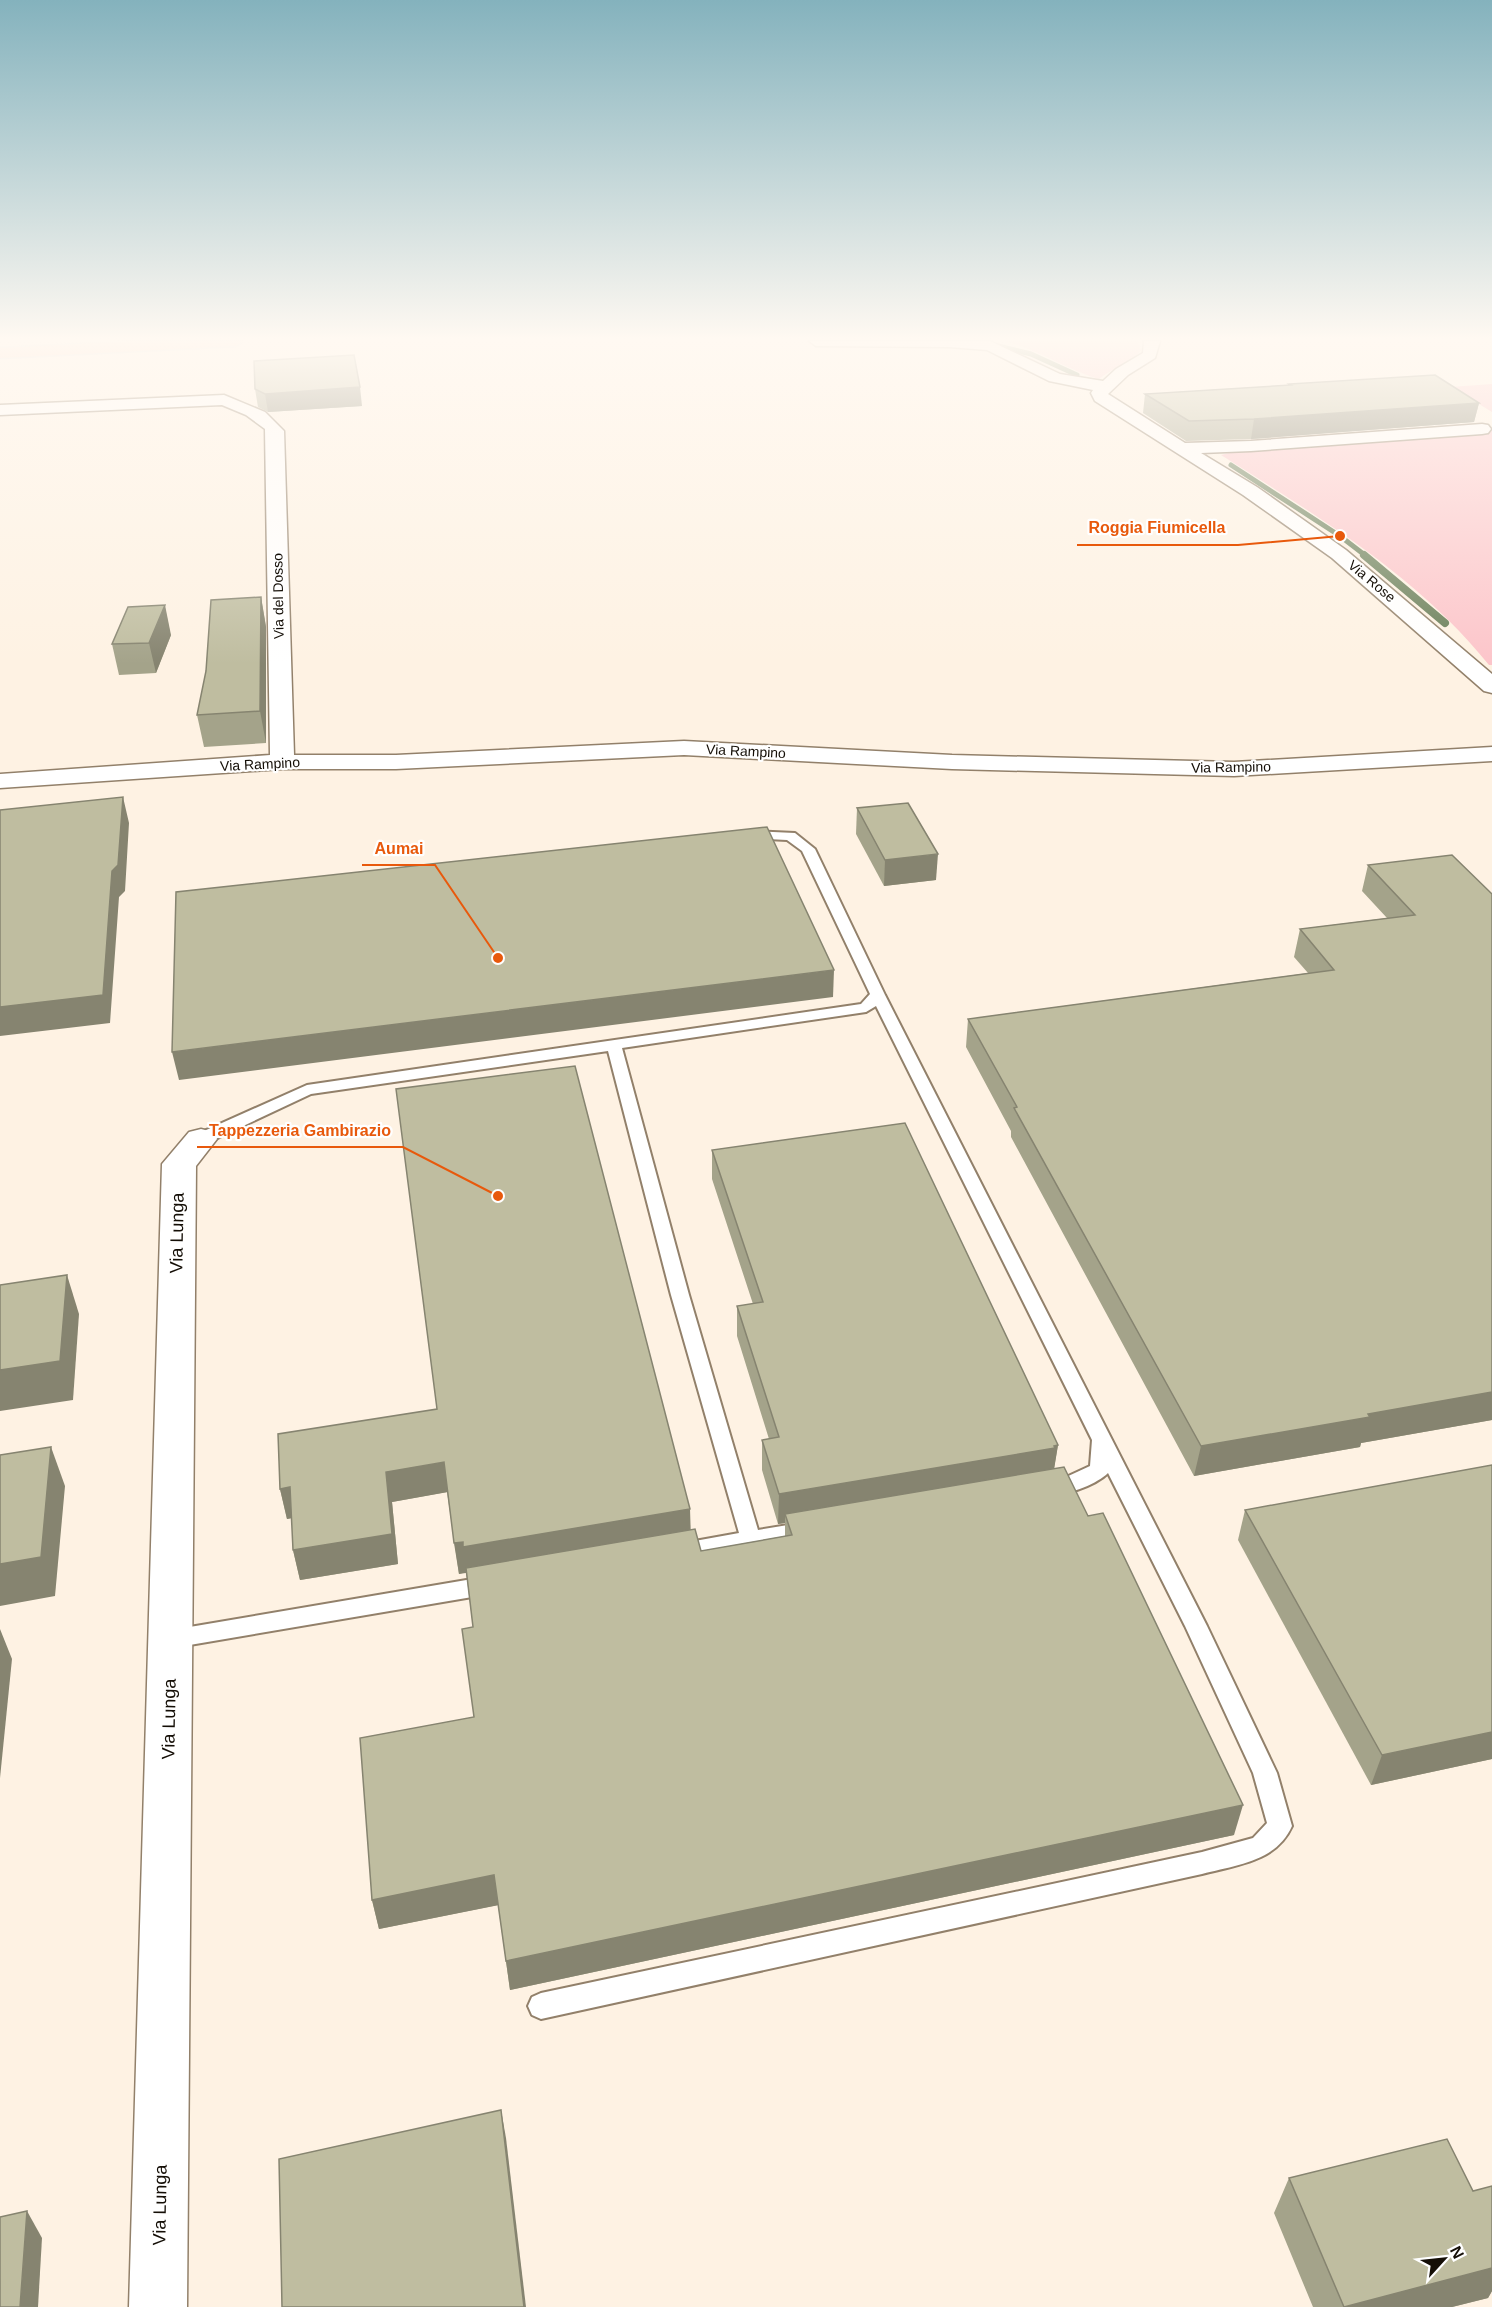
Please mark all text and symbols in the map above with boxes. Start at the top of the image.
callout: Roggia Fiumicella [1077,511,1238,545]
text: Roggia Fiumicella [1089,519,1226,536]
street label: Via del Dosso [269,553,287,639]
street label: Via Rose [1345,557,1399,605]
street label: Via Rampino [706,741,787,761]
street label: Via Rampino [220,754,301,774]
street label: Via Rampino [1191,758,1271,776]
callout: Aumai [362,831,435,865]
text: Aumai [375,840,423,857]
callout: Tappezzeria Gambirazio [197,1113,403,1147]
text: Tappezzeria Gambirazio [209,1122,391,1139]
street label: Via Lunga [166,1191,188,1274]
street label: Via Lunga [158,1677,180,1760]
street label: Via Lunga [149,2163,171,2246]
north arrow [1414,2229,1474,2289]
text: N [1447,2243,1467,2261]

